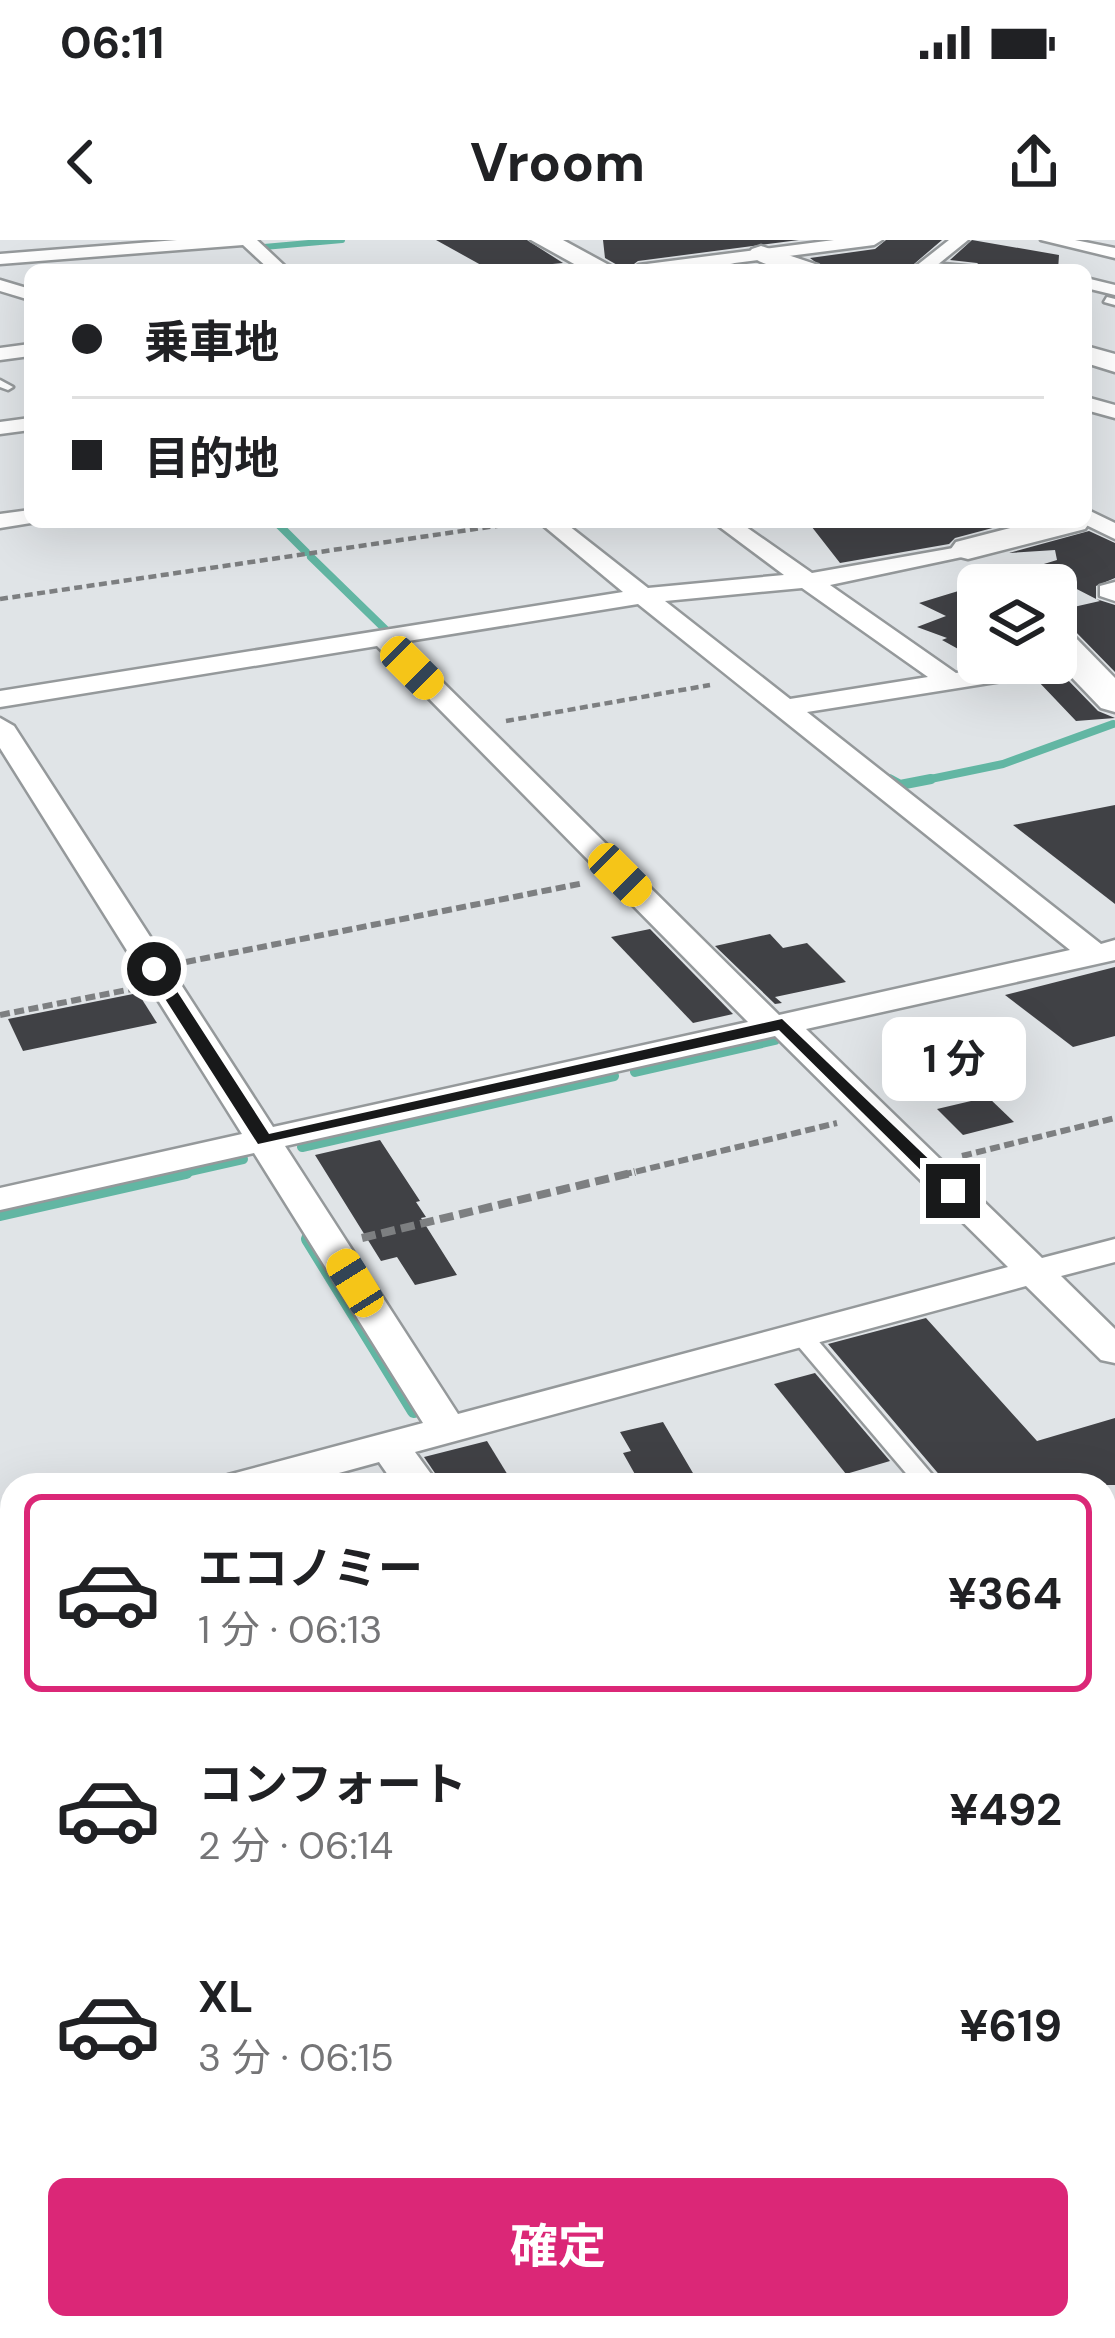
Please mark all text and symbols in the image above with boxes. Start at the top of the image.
text: 06:11 [60,13,164,72]
text: Vroom [470,127,645,198]
icon: back [48,129,114,195]
icon: share [1001,129,1067,195]
text: 乗車地 [144,313,279,372]
text: 目的地 [144,429,279,488]
map controls [957,564,1077,684]
button: layers [957,564,1077,684]
car [374,630,450,706]
car [582,837,658,913]
route start [127,942,181,996]
callout: 1 分 [881,1017,1025,1101]
text: 1 分 [923,1033,985,1084]
route end [926,1164,980,1218]
car [321,1243,389,1323]
icon: car [54,1539,162,1647]
text: エコノミー [198,1539,423,1598]
text: ¥364 [948,1564,1062,1623]
text: 1 分 · 06:13 [198,1604,382,1655]
icon: car [54,1755,162,1863]
text: コンフォート [198,1755,467,1814]
text: ¥492 [949,1780,1062,1839]
text: 2 分 · 06:14 [198,1820,393,1871]
text: XL [198,1967,253,2026]
icon: car [54,1971,162,2079]
text: ¥619 [959,1996,1062,2055]
text: 3 分 · 06:15 [198,2032,394,2083]
button: 確定 [48,2178,1068,2316]

